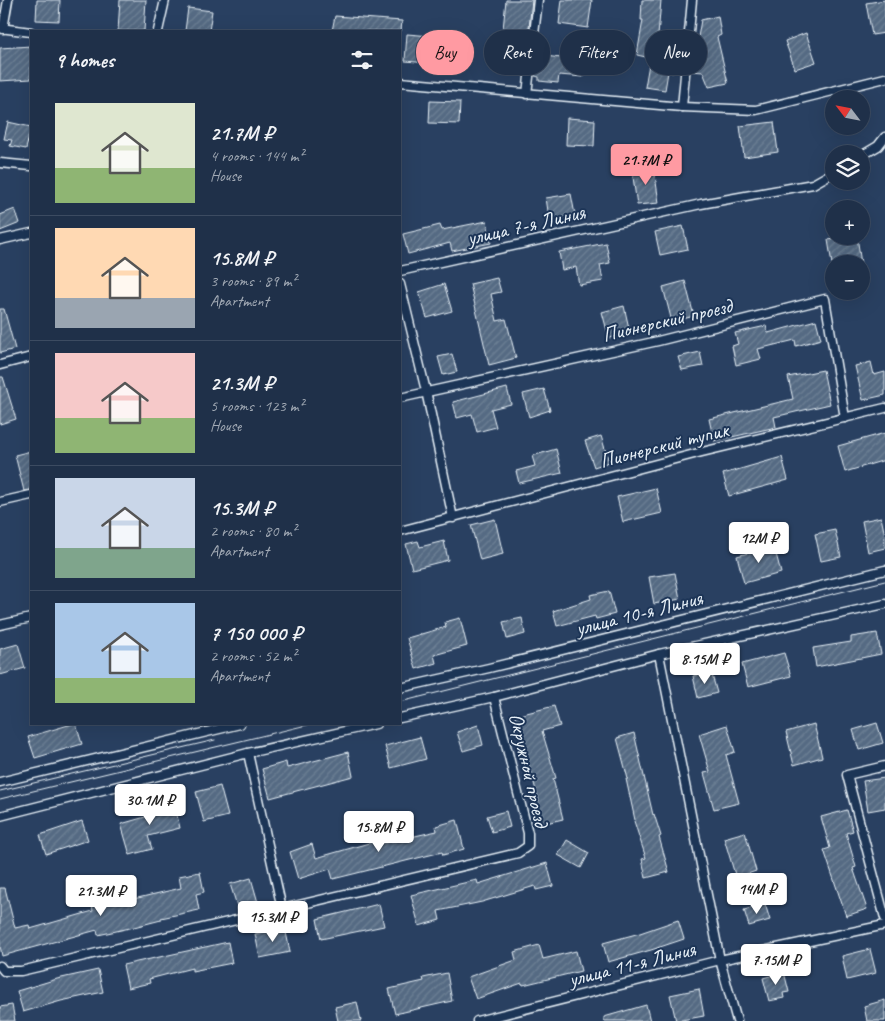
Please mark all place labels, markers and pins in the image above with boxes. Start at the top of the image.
pin: 21.7M ₽ [600,144,692,186]
pin: 12M ₽ [724,522,794,564]
pin: 8.15M ₽ [659,642,751,685]
pin: 30.1M ₽ [104,784,196,826]
pin: 15.8M ₽ [333,810,425,853]
pin: 14M ₽ [722,872,792,915]
pin: 21.3M ₽ [55,874,147,917]
pin: 15.3M ₽ [227,900,319,943]
pin: 7.15M ₽ [730,944,822,986]

